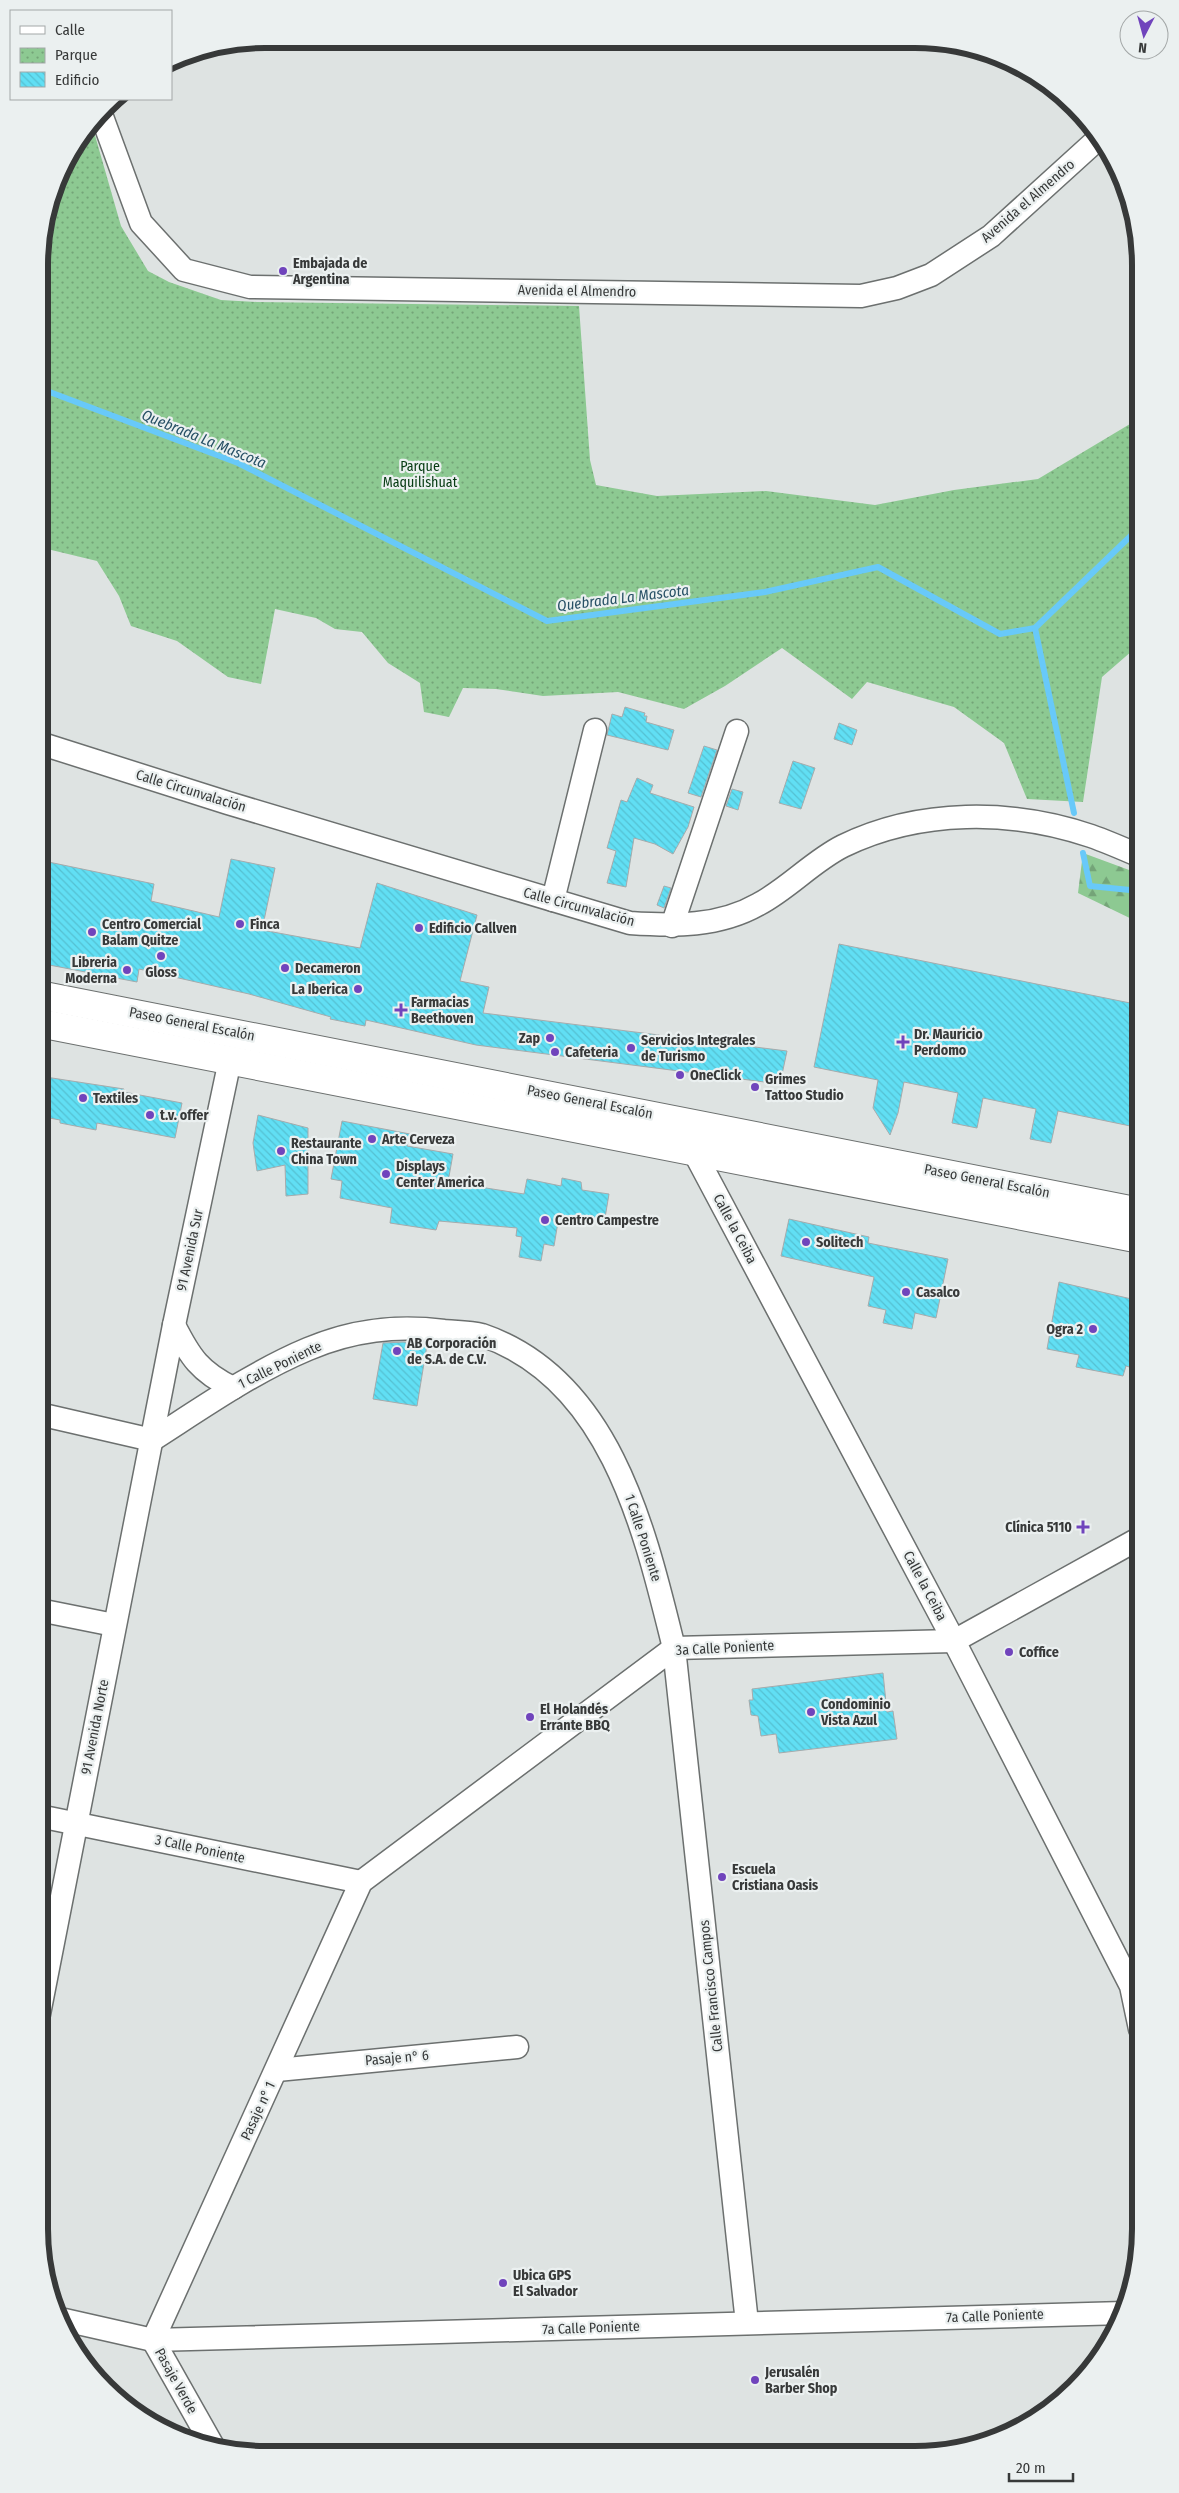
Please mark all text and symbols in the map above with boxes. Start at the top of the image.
legend [10,10,172,100]
north arrow [1119,10,1169,60]
text: Calle [55,21,85,39]
text: N [1138,39,1148,56]
text: Parque [55,46,98,64]
text: Edificio [55,71,100,89]
street label: Avenida el Almendro [978,156,1078,246]
place label: Embajada de Argentina [292,255,367,288]
marker: Embajada de Argentina [277,265,289,277]
street label: Avenida el Almendro [518,281,636,301]
water label: Quebrada La Mascota [139,406,269,472]
park label: Parque Maquilishuat [383,458,458,491]
water label: Quebrada La Mascota [556,581,690,615]
street label: Calle Circunvalación [134,766,248,816]
street label: Calle Circunvalación [522,884,636,930]
place label: Centro Comercial Balam Quitze [102,916,201,949]
place label: Finca [250,916,280,933]
marker: Finca [234,918,246,930]
place label: Edificio Callven [429,920,517,937]
marker: Edificio Callven [413,922,425,934]
marker: Centro Comercial Balam Quitze [86,926,98,938]
marker: Gloss [155,950,167,962]
place label: Libreria Moderna [65,954,117,987]
place label: Decameron [295,960,361,977]
marker: Decameron [279,962,291,974]
marker: Libreria Moderna [121,964,133,976]
place label: Gloss [145,964,177,981]
place label: La Iberica [292,981,348,998]
marker: La Iberica [352,983,364,995]
place label: Farmacias Beethoven [411,994,474,1027]
street label: Paseo General Escalón [128,1003,256,1045]
marker: Farmacias Beethoven [395,1004,407,1016]
place label: Dr. Mauricio Perdomo [914,1026,983,1059]
place label: Zap [519,1030,540,1047]
marker: Zap [544,1032,556,1044]
place label: Servicios Integrales de Turismo [641,1032,755,1065]
marker: Dr. Mauricio Perdomo [896,1035,910,1049]
marker: Servicios Integrales de Turismo [625,1042,637,1054]
place label: Cafeteria [565,1044,618,1061]
marker: Cafeteria [549,1046,561,1058]
place label: OneClick [690,1067,742,1084]
marker: OneClick [674,1069,686,1081]
place label: Grimes Tattoo Studio [765,1071,844,1104]
street label: Paseo General Escalón [526,1081,654,1123]
marker: Grimes Tattoo Studio [749,1081,761,1093]
place label: Textiles [93,1090,138,1107]
marker: Textiles [77,1092,89,1104]
place label: t.v. offer [160,1107,209,1124]
marker: t.v. offer [144,1109,156,1121]
place label: Arte Cerveza [381,1131,455,1148]
marker: Arte Cerveza [366,1133,378,1145]
place label: Restaurante China Town [291,1135,362,1168]
marker: Restaurante China Town [275,1145,287,1157]
place label: Displays Center America [396,1158,484,1191]
street label: Paseo General Escalón [923,1160,1051,1202]
marker: Displays Center America [380,1168,392,1180]
street label: Calle la Ceiba [710,1191,761,1267]
street label: 91 Avenida Sur [173,1207,207,1293]
place label: Centro Campestre [555,1212,659,1229]
marker: Centro Campestre [539,1214,551,1226]
place label: Solitech [816,1234,863,1251]
marker: Solitech [800,1236,812,1248]
place label: Casalco [916,1284,961,1301]
marker: Casalco [900,1286,912,1298]
place label: Ogra 2 [1046,1321,1084,1338]
marker: Ogra 2 [1087,1323,1099,1335]
place label: AB Corporación de S.A. de C.V. [406,1335,496,1368]
street label: 1 Calle Poniente [235,1337,325,1393]
marker: AB Corporación de S.A. de C.V. [391,1345,403,1357]
street label: 1 Calle Poniente [621,1492,665,1584]
place label: Clínica 5110 [1005,1519,1072,1536]
marker: Clínica 5110 [1076,1520,1090,1534]
street label: Calle la Ceiba [900,1548,951,1624]
street label: 3a Calle Poniente [675,1637,775,1659]
place label: Coffice [1019,1644,1059,1661]
marker: Coffice [1003,1646,1015,1658]
street label: 91 Avenida Norte [77,1678,113,1776]
place label: Condominio Vista Azul [820,1696,891,1729]
place label: El Holandés Errante BBQ [540,1701,610,1734]
marker: Condominio Vista Azul [805,1706,817,1718]
marker: El Holandés Errante BBQ [524,1711,536,1723]
street label: 3 Calle Poniente [153,1831,247,1867]
place label: Escuela Cristiana Oasis [732,1861,818,1894]
marker: Escuela Cristiana Oasis [716,1871,728,1883]
street label: Calle Francisco Campos [696,1919,726,2053]
street label: Pasaje n° 6 [364,2047,430,2069]
street label: Pasaje n° 1 [237,2079,279,2143]
place label: Ubica GPS El Salvador [513,2267,578,2300]
marker: Ubica GPS El Salvador [497,2277,509,2289]
street label: 7a Calle Poniente [946,2306,1044,2326]
street label: 7a Calle Poniente [542,2318,640,2338]
street label: Pasaje Verde [151,2345,201,2417]
place label: Jerusalén Barber Shop [764,2364,838,2397]
marker: Jerusalén Barber Shop [749,2374,761,2386]
scale bar [1009,2450,1073,2482]
text: 20 m [1016,2459,1046,2477]

